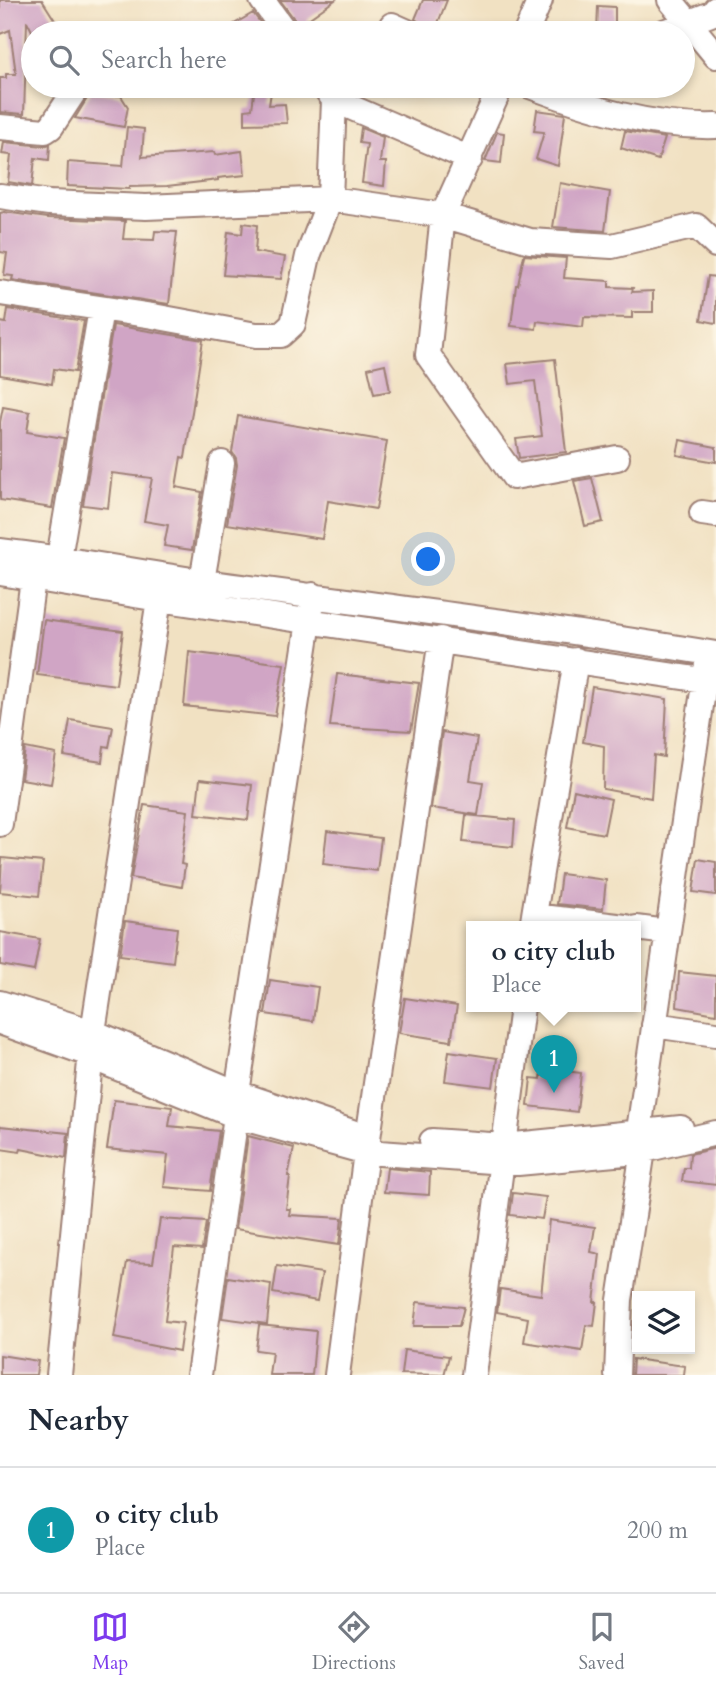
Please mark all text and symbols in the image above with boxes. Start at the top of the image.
search box [21,21,695,98]
icon: search [45,41,83,79]
text: Search here [101,42,227,77]
your location [411,542,445,576]
popup [466,921,641,1012]
text: o city club [491,934,616,969]
text: Place [491,969,542,1000]
pin: 1 [531,1035,577,1093]
map controls [632,1291,695,1354]
button: layers [632,1291,695,1354]
text: Nearby [28,1400,129,1441]
text: o city club [95,1497,219,1532]
text: 1 [45,1515,57,1546]
text: 200 m [627,1515,688,1546]
text: Place [95,1532,145,1563]
tab: Map [91,1608,129,1676]
tab: Directions [312,1608,396,1676]
tab: Saved [579,1608,625,1676]

